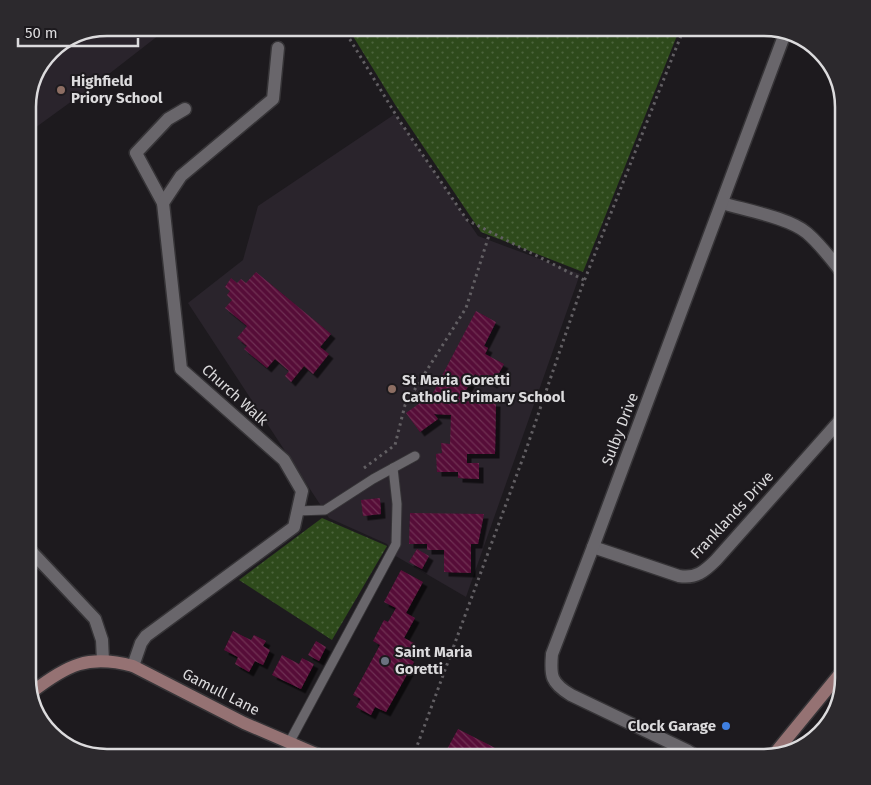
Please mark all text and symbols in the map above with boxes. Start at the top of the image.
scale bar [18,15,138,47]
text: 50 m [25,24,58,42]
place label: Highfield Priory School [71,72,163,107]
marker: Highfield Priory School [55,84,67,96]
street label: Church Walk [198,361,272,430]
place label: St Maria Goretti Catholic Primary School [402,371,565,406]
marker: St Maria Goretti Catholic Primary School [386,383,398,395]
street label: Sulby Drive [598,390,642,468]
street label: Franklands Drive [687,467,777,563]
place label: Saint Maria Goretti [395,643,473,678]
marker: Saint Maria Goretti [379,655,391,667]
street label: Gamull Lane [179,665,263,719]
place label: Clock Garage [628,717,716,735]
marker: Clock Garage [720,720,732,732]

